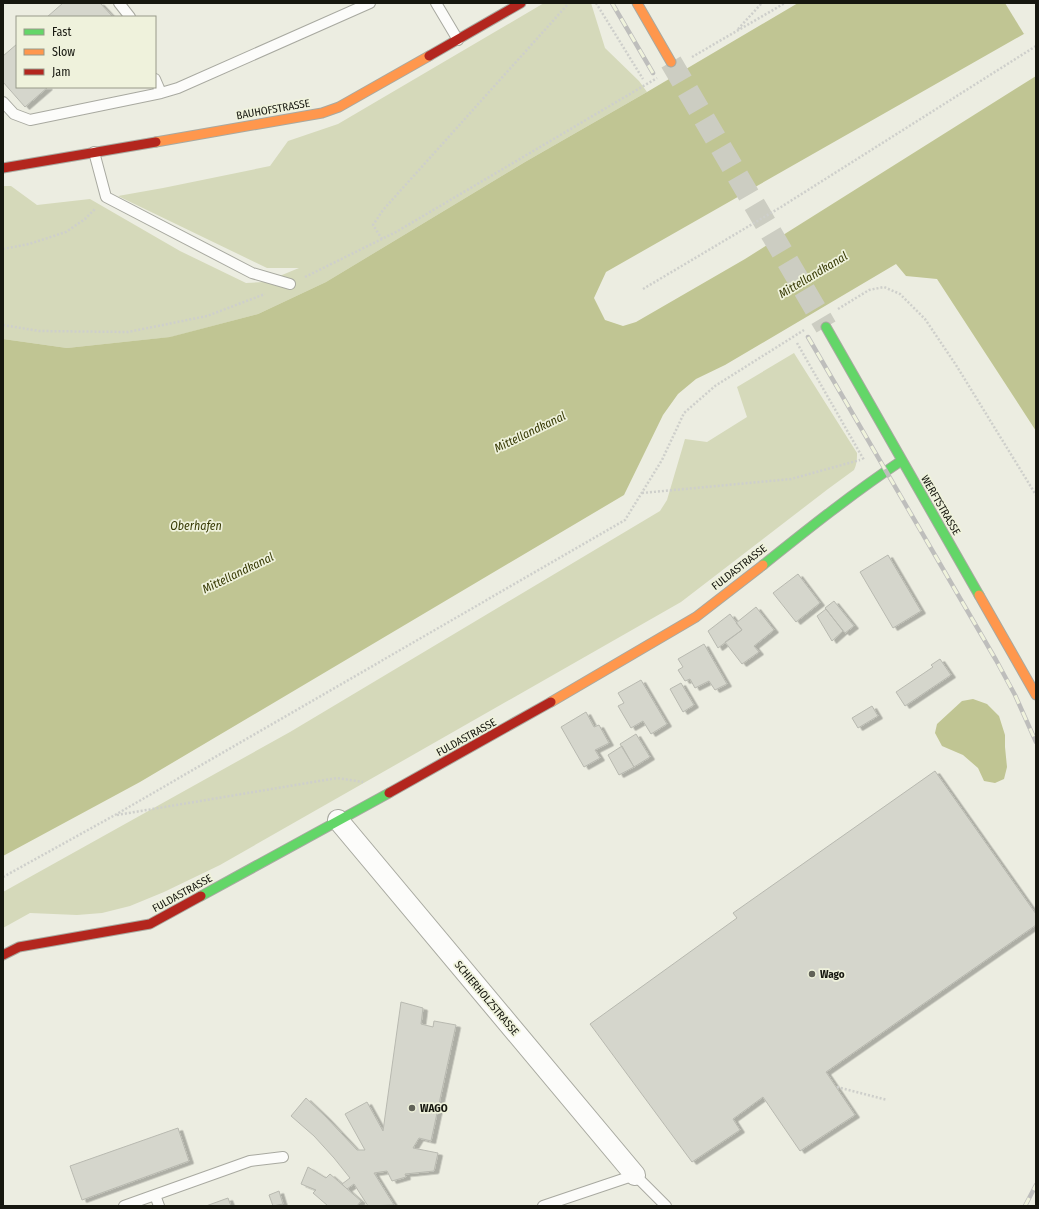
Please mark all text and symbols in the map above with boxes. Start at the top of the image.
legend [16,16,156,88]
text: Fast [52,25,71,39]
text: Slow [52,45,75,59]
text: Jam [52,65,70,79]
street label: BAUHOFSTRASSE [235,97,311,122]
water label: Mittellandkanal [776,249,850,301]
water label: Mittellandkanal [492,409,568,455]
street label: WERFTSTRASSE [918,473,963,538]
water label: Oberhafen [170,519,222,533]
street label: FULDASTRASSE [709,542,769,593]
water label: Mittellandkanal [200,550,276,596]
street label: FULDASTRASSE [434,716,498,759]
street label: FULDASTRASSE [150,872,214,915]
street label: SCHIERHOLZSTRASSE [452,958,522,1038]
place label: Wago [820,968,845,981]
marker: Wago [807,969,817,979]
place label: WAGO [420,1102,448,1115]
marker: WAGO [407,1103,417,1113]

